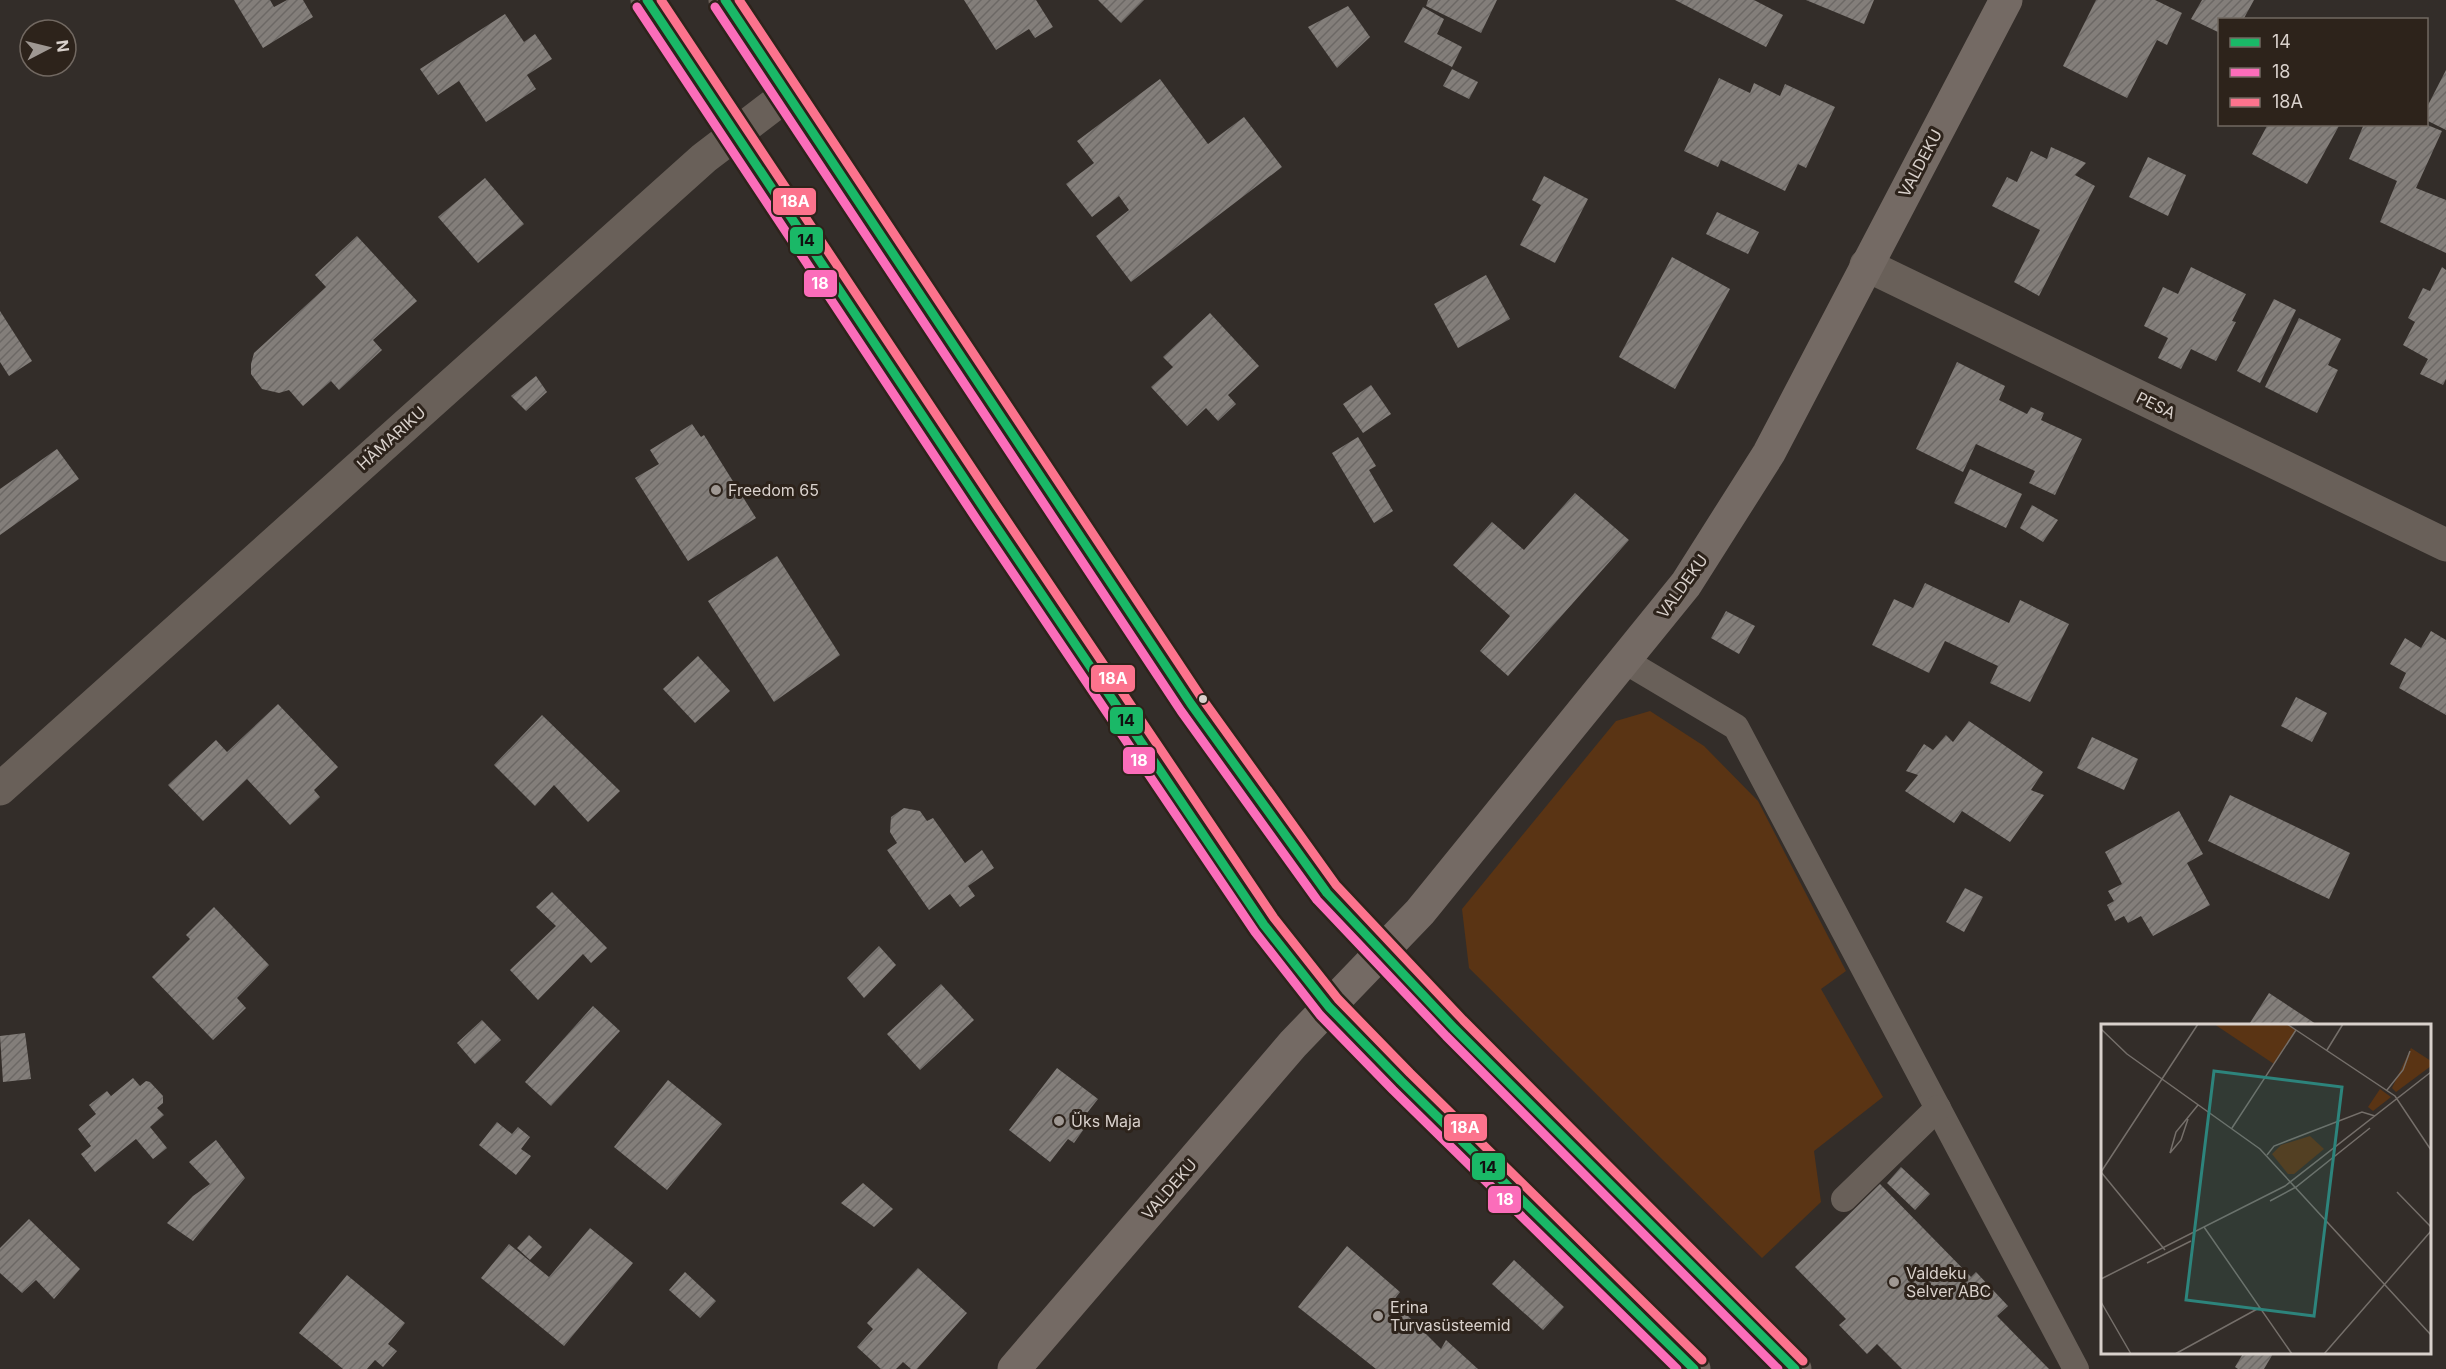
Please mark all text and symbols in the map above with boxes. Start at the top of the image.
north arrow [18,18,78,78]
legend [2218,18,2428,126]
text: 14 [2272,31,2291,52]
text: N [52,39,74,53]
text: 18 [2272,61,2290,82]
text: 18A [2272,91,2303,112]
street label: VALDEKU [1894,126,1946,200]
line badge: 18A [772,187,817,216]
text: 18A [780,191,810,211]
line badge: 14 [789,226,824,255]
text: 14 [797,230,815,250]
line badge: 18 [803,269,838,298]
text: 18 [811,273,829,293]
street label: PESA [2133,387,2179,423]
street label: HÄMARIKU [352,402,430,474]
place label: Freedom 65 [728,480,819,500]
marker: Freedom 65 [709,483,723,497]
street label: VALDEKU [1652,550,1712,622]
line badge: 18A [1090,664,1136,693]
text: 18A [1098,668,1128,688]
unlabelled marker [1197,693,1209,705]
line badge: 14 [1109,706,1144,735]
text: 14 [1117,710,1135,730]
line badge: 18 [1122,746,1156,775]
text: 18 [1130,750,1148,770]
inset map [2101,1024,2431,1354]
place label: Üks Maja [1071,1111,1141,1131]
line badge: 18A [1443,1113,1488,1142]
marker: Üks Maja [1052,1114,1066,1128]
text: 18A [1450,1117,1480,1137]
line badge: 14 [1471,1152,1506,1181]
street label: VALDEKU [1137,1155,1201,1223]
text: 14 [1479,1157,1497,1177]
line badge: 18 [1487,1185,1522,1214]
text: 18 [1496,1189,1514,1209]
place label: Valdeku Selver ABC [1906,1263,1991,1301]
marker: Valdeku Selver ABC [1887,1275,1901,1289]
place label: Erina Turvasüsteemid [1390,1297,1511,1335]
marker: Erina Turvasüsteemid [1371,1309,1385,1323]

